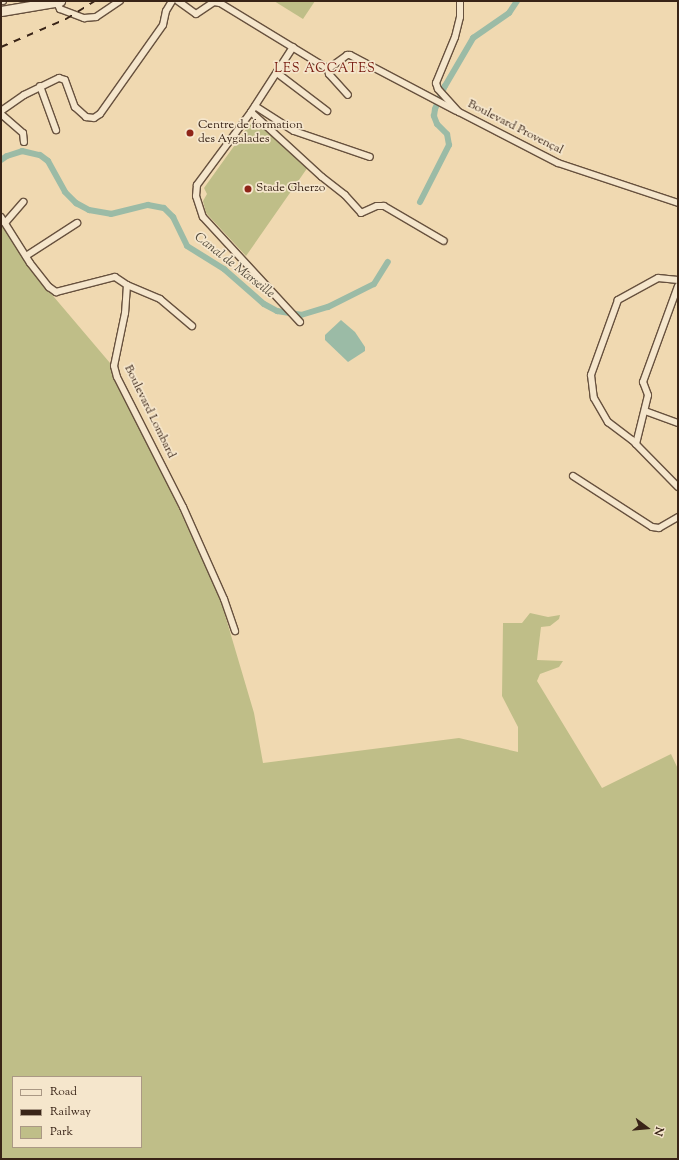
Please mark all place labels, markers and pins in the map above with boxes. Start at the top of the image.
place label: Centre de formation des Aygalades [198,119,303,147]
marker: Centre de formation des Aygalades [185,128,195,138]
place label: Stade Gherzo [256,182,325,196]
marker: Stade Gherzo [243,184,253,194]

